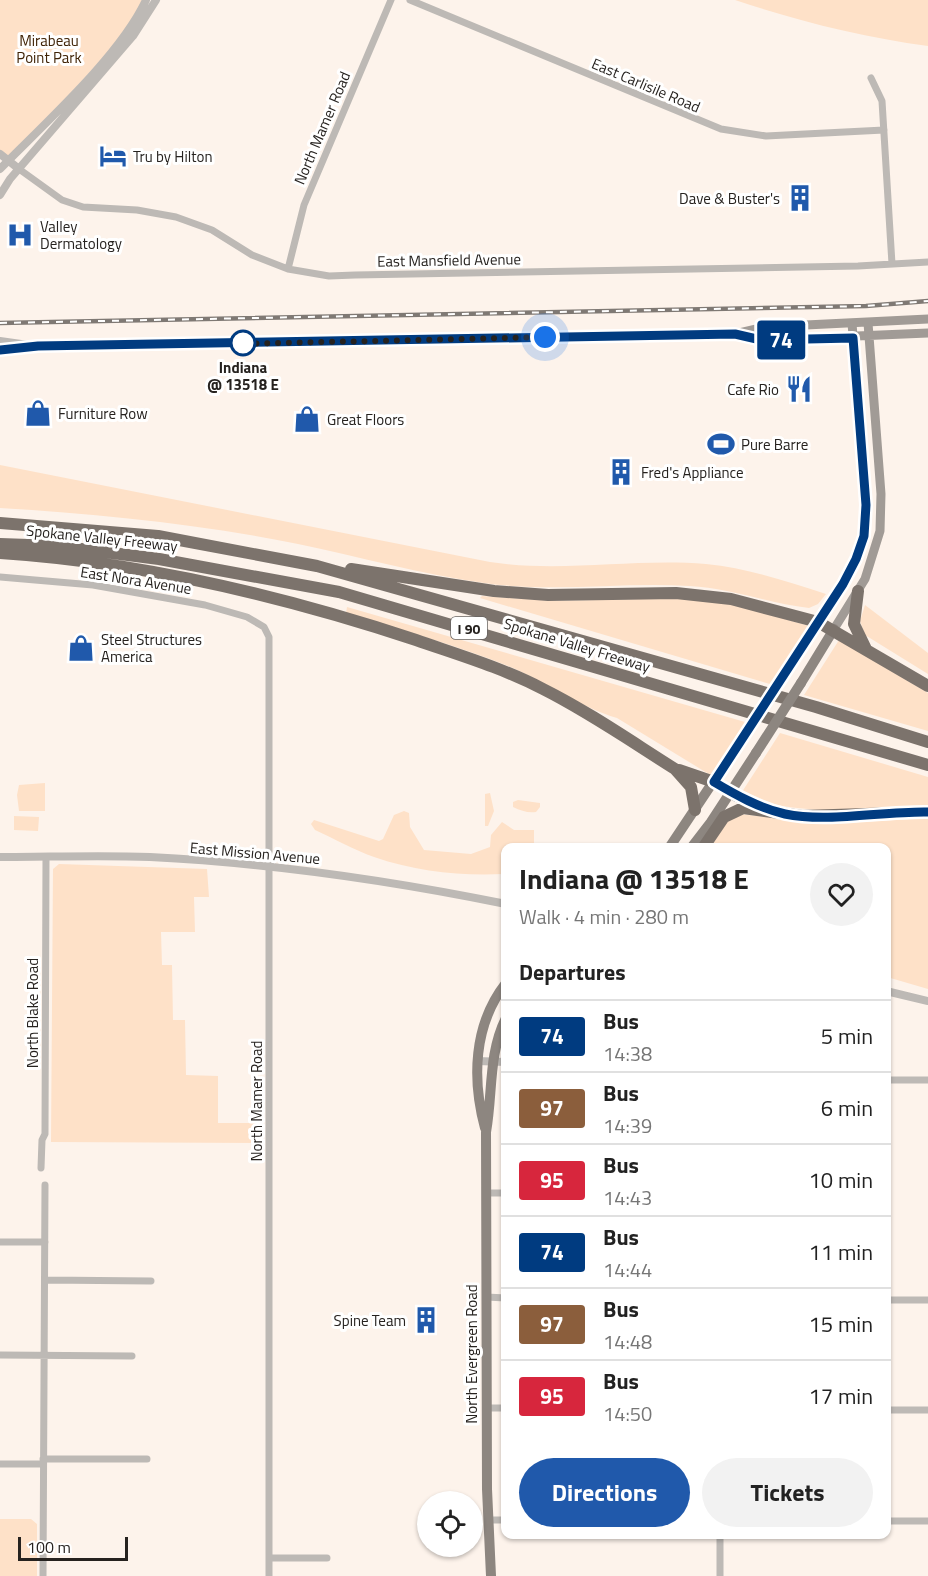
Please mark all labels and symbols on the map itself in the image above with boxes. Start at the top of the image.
park label: Mirabeau Point Park [16,29,82,69]
street label: East Carlisile Road [588,52,704,118]
street label: North Mamer Road [288,68,356,188]
hotel icon: Tru by Hilton [98,141,128,171]
place label: Tru by Hilton [133,145,212,168]
building icon: Dave & Buster's [785,183,815,213]
place label: Dave & Buster's [679,187,780,210]
place label: Valley Dermatology [40,215,122,255]
hospital icon: Valley Dermatology [5,220,35,250]
street label: East Mansfield Avenue [377,247,521,273]
line badge: 74 [754,320,808,360]
your location [530,322,560,352]
marker: Indiana @ 13518 E [230,330,256,356]
place label: Indiana @ 13518 E [207,356,279,396]
restaurant icon: Cafe Rio [784,374,814,404]
place label: Cafe Rio [727,378,779,401]
shop icon: Furniture Row [23,398,53,428]
place label: Furniture Row [58,402,148,425]
shop icon: Great Floors [292,404,322,434]
place label: Great Floors [327,408,404,431]
sports icon: Pure Barre [706,429,736,459]
place label: Pure Barre [741,433,808,456]
building icon: Fred's Appliance [606,457,636,487]
place label: Fred's Appliance [641,461,744,484]
street label: Spokane Valley Freeway [25,519,179,557]
street label: East Nora Avenue [79,560,193,600]
street label: Spokane Valley Freeway [501,612,653,678]
road number: I 90 [451,617,487,639]
place label: Steel Structures America [101,628,202,668]
shop icon: Steel Structures America [66,633,96,663]
street label: East Mission Avenue [189,836,321,870]
street label: North Blake Road [21,958,44,1068]
street label: North Mamer Road [245,1041,268,1162]
street label: North Evergreen Road [460,1284,483,1424]
building icon: Spine Team [411,1305,441,1335]
place label: Spine Team [334,1309,406,1332]
scale bar [18,1534,128,1562]

